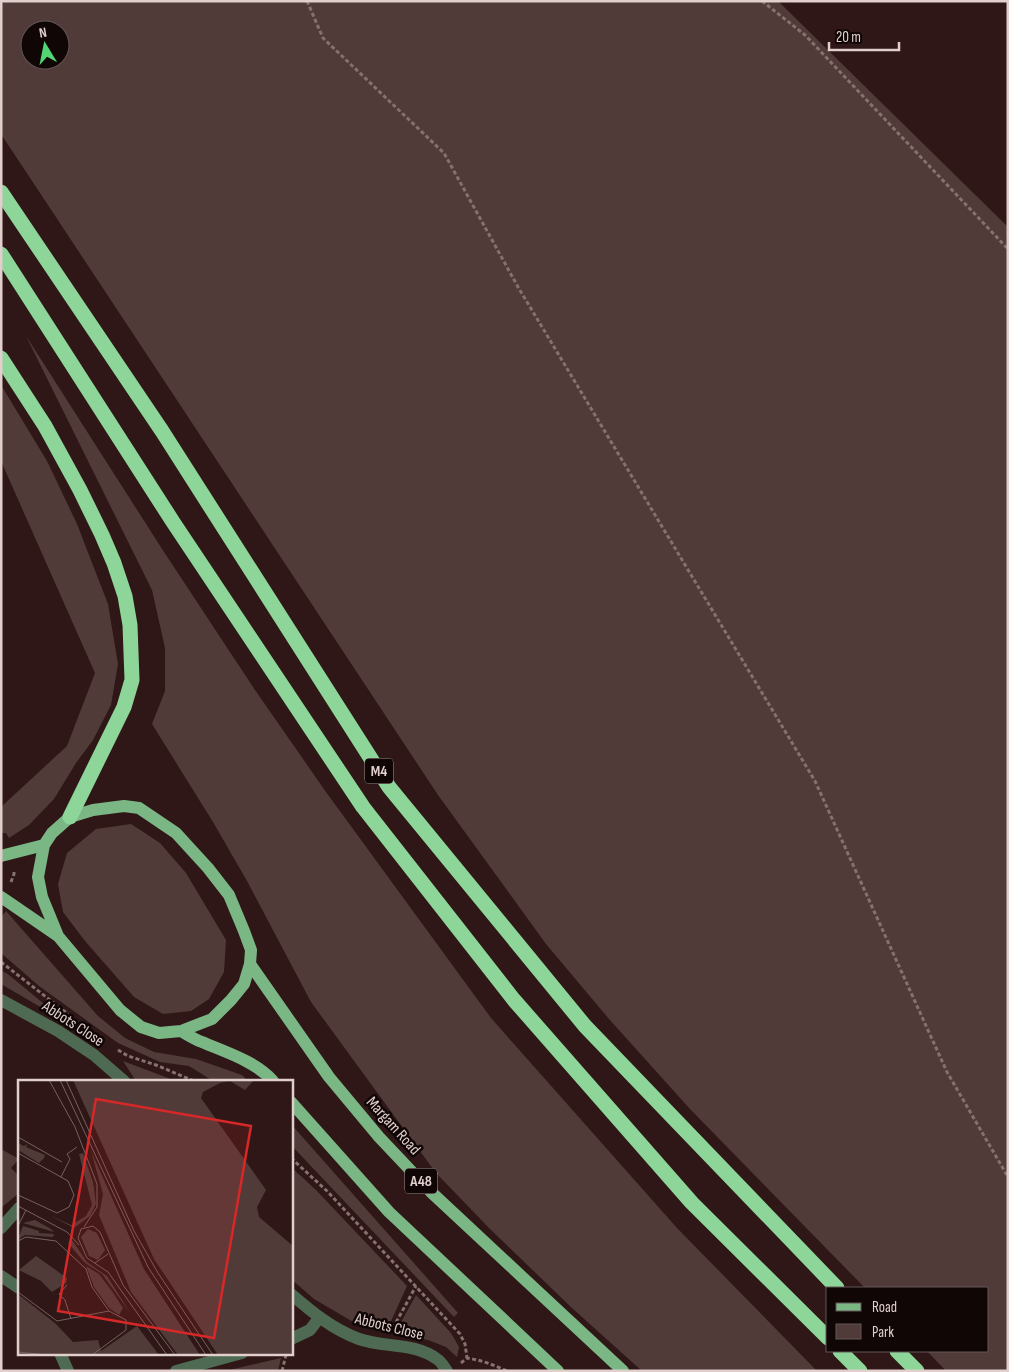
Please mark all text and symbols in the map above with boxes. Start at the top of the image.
north arrow [20,20,70,70]
scale bar [829,20,899,52]
text: N [38,24,48,42]
text: 20 m [836,28,861,47]
road number: M4 [365,758,393,784]
street label: Abbots Close [38,997,107,1051]
inset map [18,1080,292,1354]
street label: Margam Road [362,1093,424,1159]
road number: A48 [405,1168,437,1194]
legend [826,1287,989,1352]
text: Road [872,1298,897,1317]
street label: Abbots Close [352,1309,425,1345]
text: Park [872,1323,894,1342]

